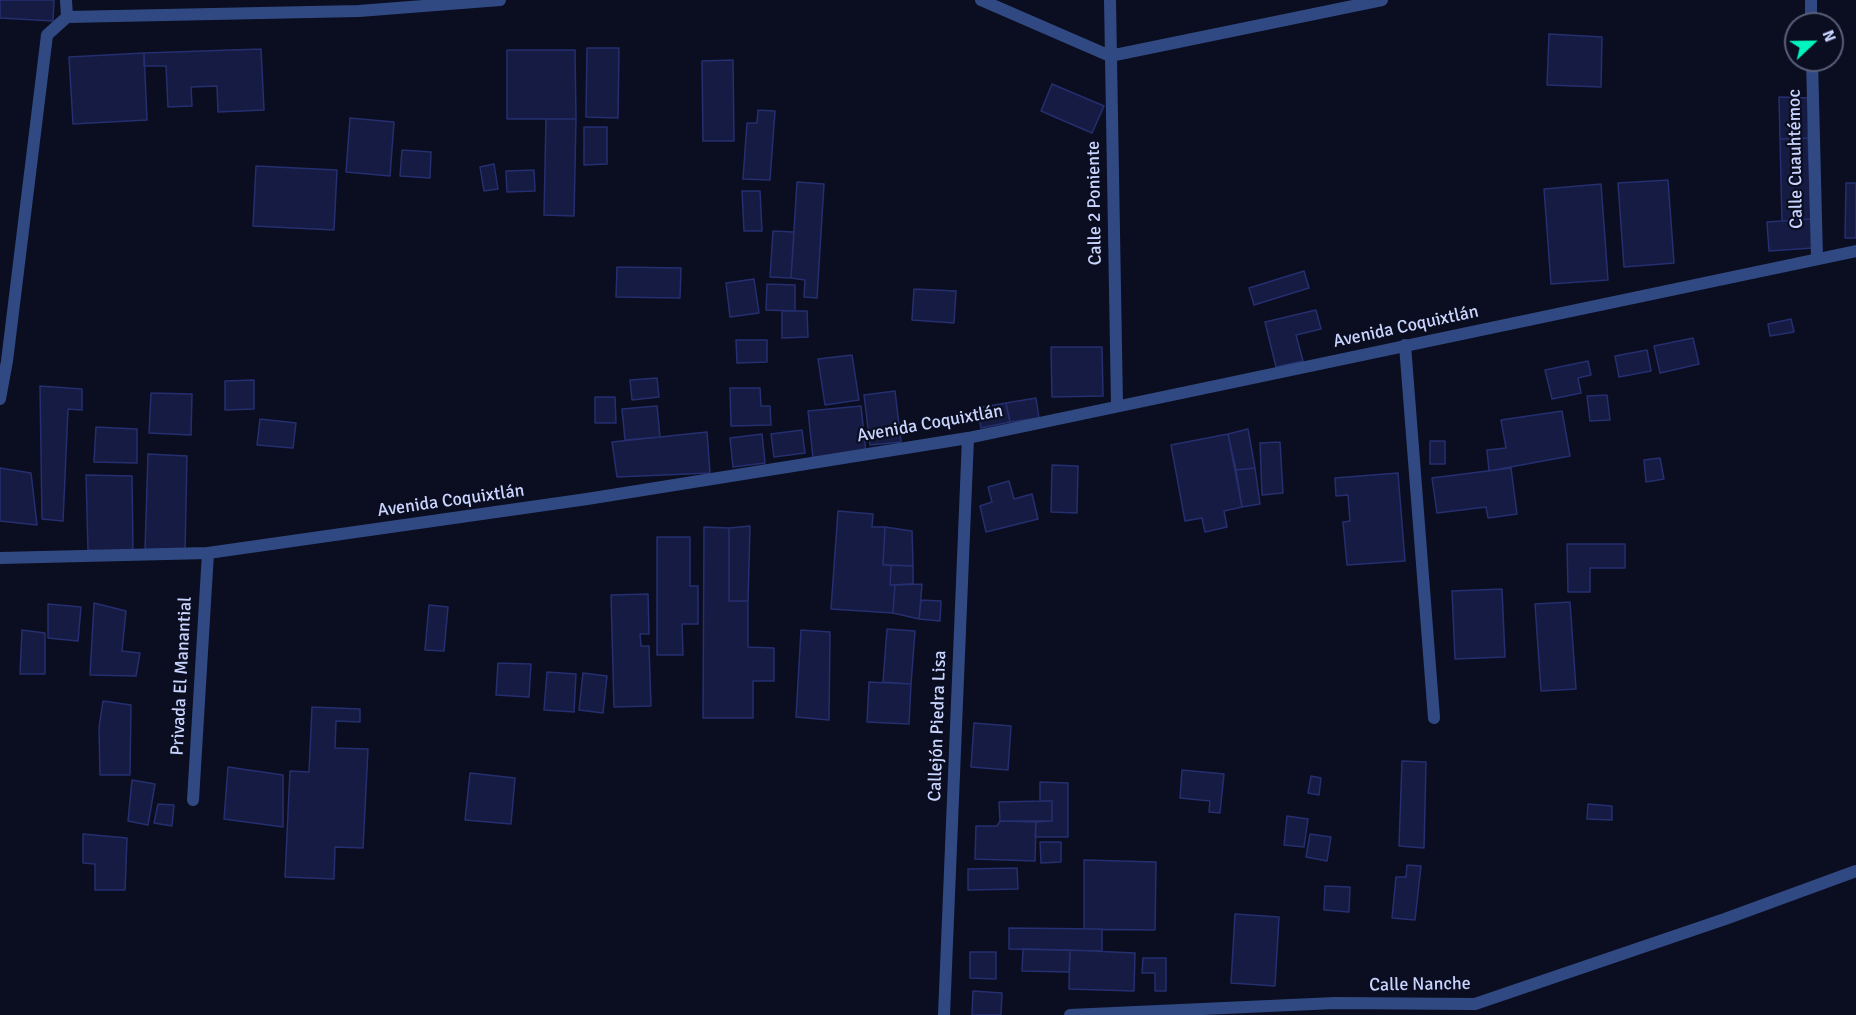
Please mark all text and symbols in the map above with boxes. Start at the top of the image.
north arrow [1784,12,1844,72]
text: N [1817,27,1840,45]
street label: Calle Cuauhtémoc [1784,89,1808,229]
street label: Calle 2 Poniente [1083,141,1107,265]
street label: Avenida Coquixtlán [1331,301,1481,353]
street label: Avenida Coquixtlán [855,401,1005,447]
street label: Avenida Coquixtlán [376,480,526,522]
street label: Privada El Manantial [167,596,197,756]
street label: Callejón Piedra Lisa [925,650,951,802]
street label: Calle Nanche [1369,973,1471,997]

